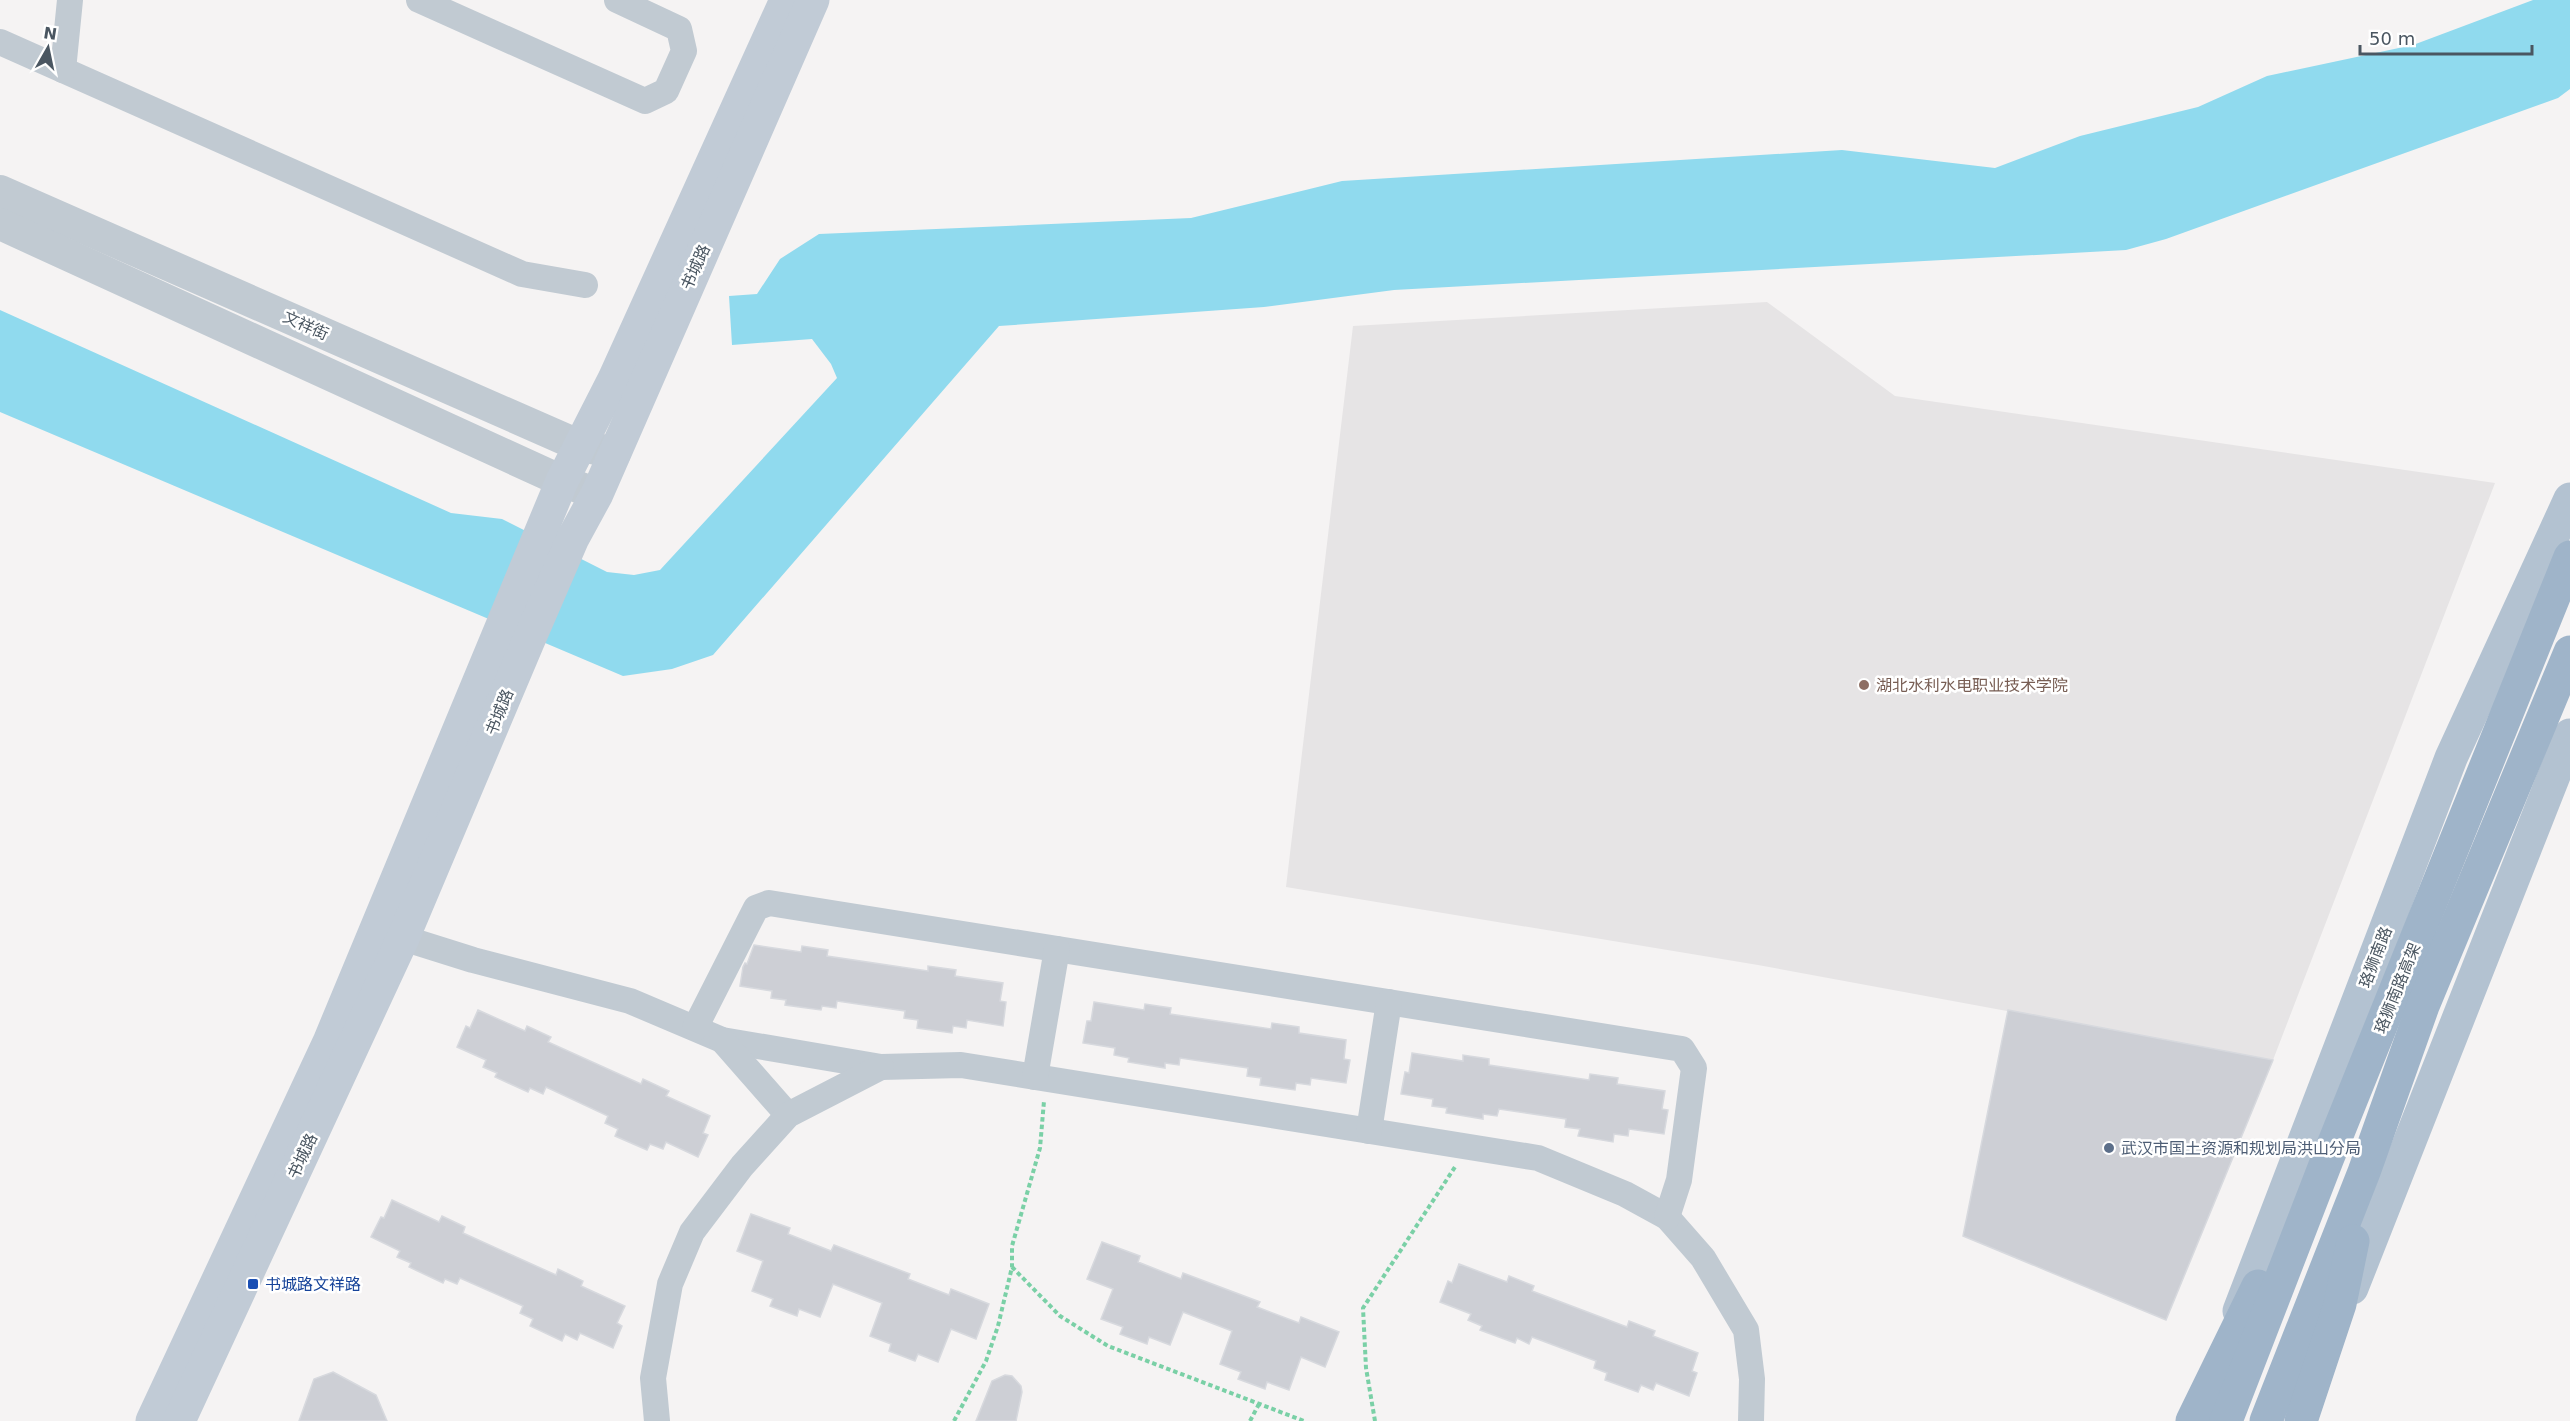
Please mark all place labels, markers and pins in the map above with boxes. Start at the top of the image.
place label: 湖北水利水电职业技术学院 [1876,676,2068,695]
marker: 湖北水利水电职业技术学院 [1857,678,1871,692]
place label: 武汉市国土资源和规划局洪山分局 [2121,1139,2361,1158]
marker: 武汉市国土资源和规划局洪山分局 [2102,1141,2116,1155]
place label: 书城路文祥路 [265,1275,361,1294]
marker: 书城路文祥路 [246,1277,260,1291]

